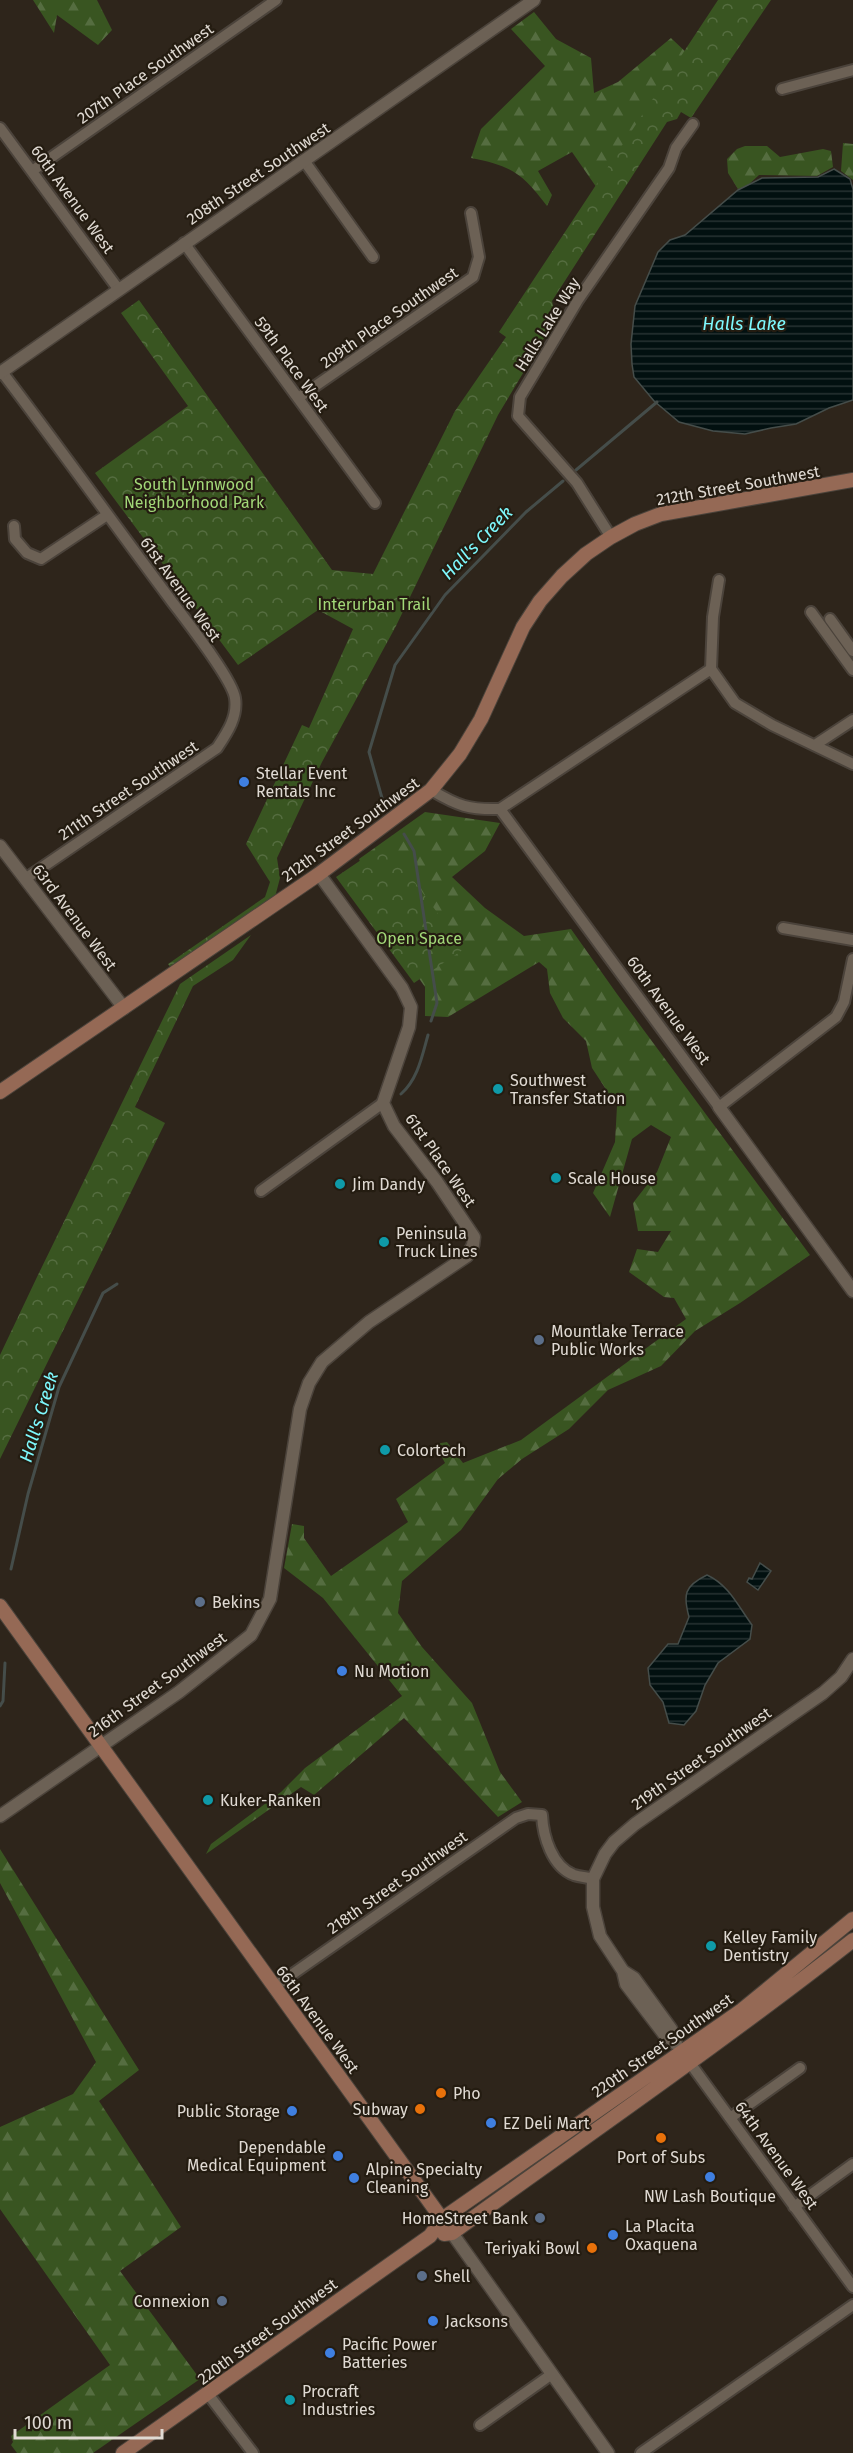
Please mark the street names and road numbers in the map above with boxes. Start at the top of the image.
street label: 207th Place Southwest [74,19,217,128]
street label: 208th Street Southwest [183,118,334,228]
street label: 60th Avenue West [27,141,118,257]
street label: 209th Place Southwest [317,263,462,372]
street label: Halls Lake Way [511,274,584,375]
street label: 59th Place West [251,313,333,416]
street label: 212th Street Southwest [655,462,821,509]
street label: 61st Avenue West [136,533,225,645]
street label: 211th Street Southwest [55,737,202,844]
street label: 212th Street Southwest [278,773,423,886]
street label: 63rd Avenue West [28,860,121,974]
street label: 60th Avenue West [623,952,714,1068]
street label: 61st Place West [401,1110,480,1211]
street label: 216th Street Southwest [85,1628,230,1741]
street label: 219th Street Southwest [628,1703,775,1814]
street label: 218th Street Southwest [324,1827,471,1938]
street label: 66th Avenue West [272,1962,363,2077]
street label: 220th Street Southwest [588,1989,737,2101]
street label: 64th Avenue West [731,2098,822,2213]
street label: 220th Street Southwest [194,2274,341,2388]

